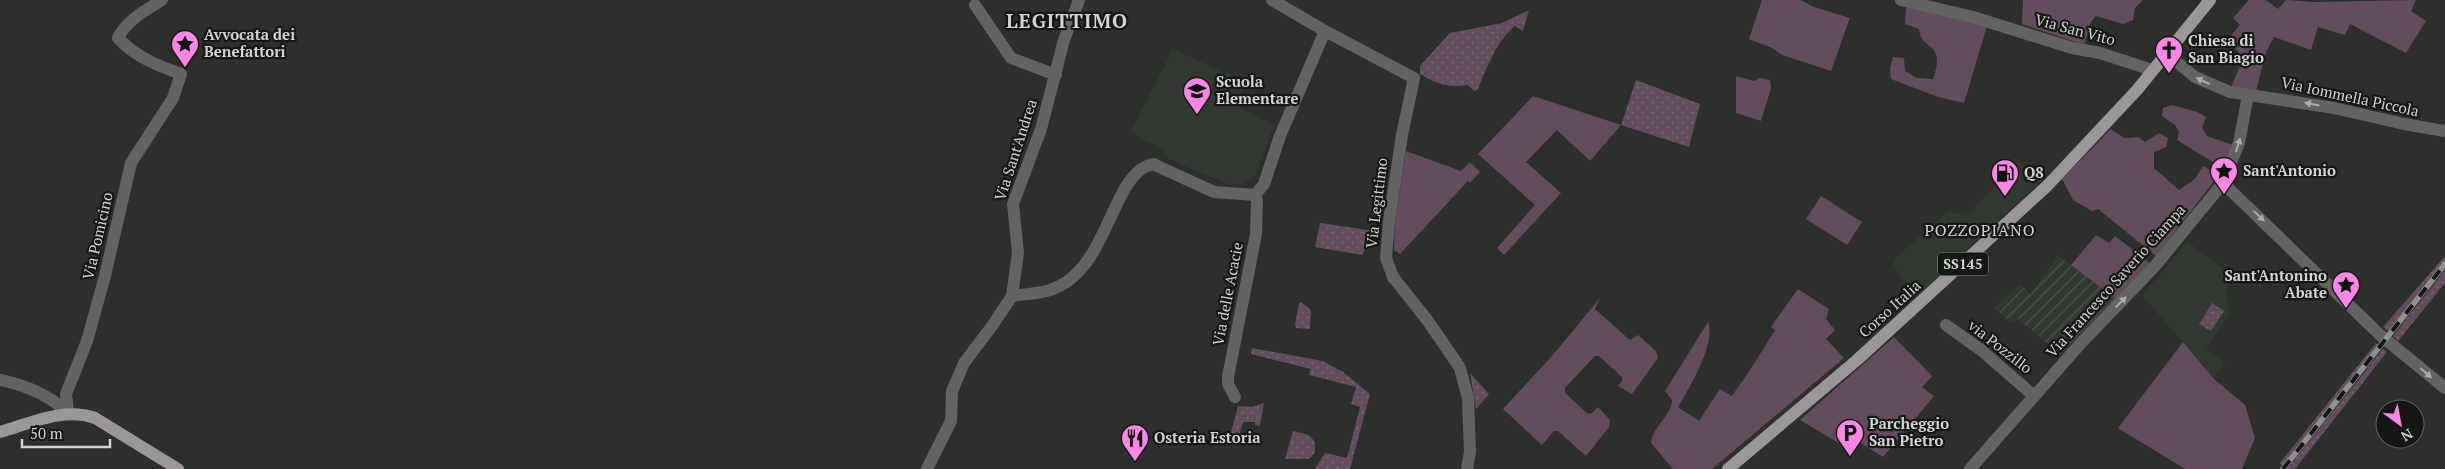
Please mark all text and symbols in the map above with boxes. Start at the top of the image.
district label: LEGITTIMO [1006,7,1128,34]
street label: Via San Vito [2033,9,2118,49]
place label: Avvocata dei Benefattori [204,24,295,61]
place icon: Avvocata dei Benefattori [170,29,200,68]
place label: Chiesa di San Biagio [2188,30,2264,67]
church icon: Chiesa di San Biagio [2154,35,2184,74]
place label: Scuola Elementare [1216,71,1299,108]
street label: Via Iommella Piccola [2279,72,2421,121]
school or university icon: Scuola Elementare [1182,76,1212,115]
one-way arrow [2196,77,2210,85]
street label: Via Sant'Andrea [989,96,1041,203]
one-way arrow [2303,100,2319,108]
one-way arrow [2234,137,2242,152]
street label: Via Legittimo [1361,156,1391,249]
place icon: Sant'Antonio [2209,156,2239,195]
fuel station icon: Q8 [1990,158,2020,197]
place label: Sant'Antonio [2243,160,2336,180]
place label: Q8 [2024,162,2044,182]
street label: Via Pomicino [77,190,117,281]
street label: Via Francesco Saverio Ciampa [2041,199,2190,361]
one-way arrow [2252,210,2264,222]
district label: POZZOPIANO [1925,219,2036,241]
street label: Via delle Acacie [1207,240,1247,347]
road number: SS145 [1938,252,1988,276]
place label: Sant'Antonino Abate [2224,265,2327,302]
place icon: Sant'Antonino Abate [2331,270,2361,309]
street label: Corso Italia [1854,275,1925,341]
one-way arrow [2115,296,2127,308]
street label: via Pozzillo [1964,314,2037,378]
one-way arrow [2420,367,2432,379]
north arrow [2375,399,2425,449]
place label: Parcheggio San Pietro [1869,413,1949,450]
scale bar [22,416,110,448]
parking icon: Parcheggio San Pietro [1835,418,1865,457]
text: 50 m [30,423,63,443]
restaurant icon: Osteria Estoria [1120,423,1150,462]
text: N [2397,425,2417,447]
place label: Osteria Estoria [1154,427,1261,447]

